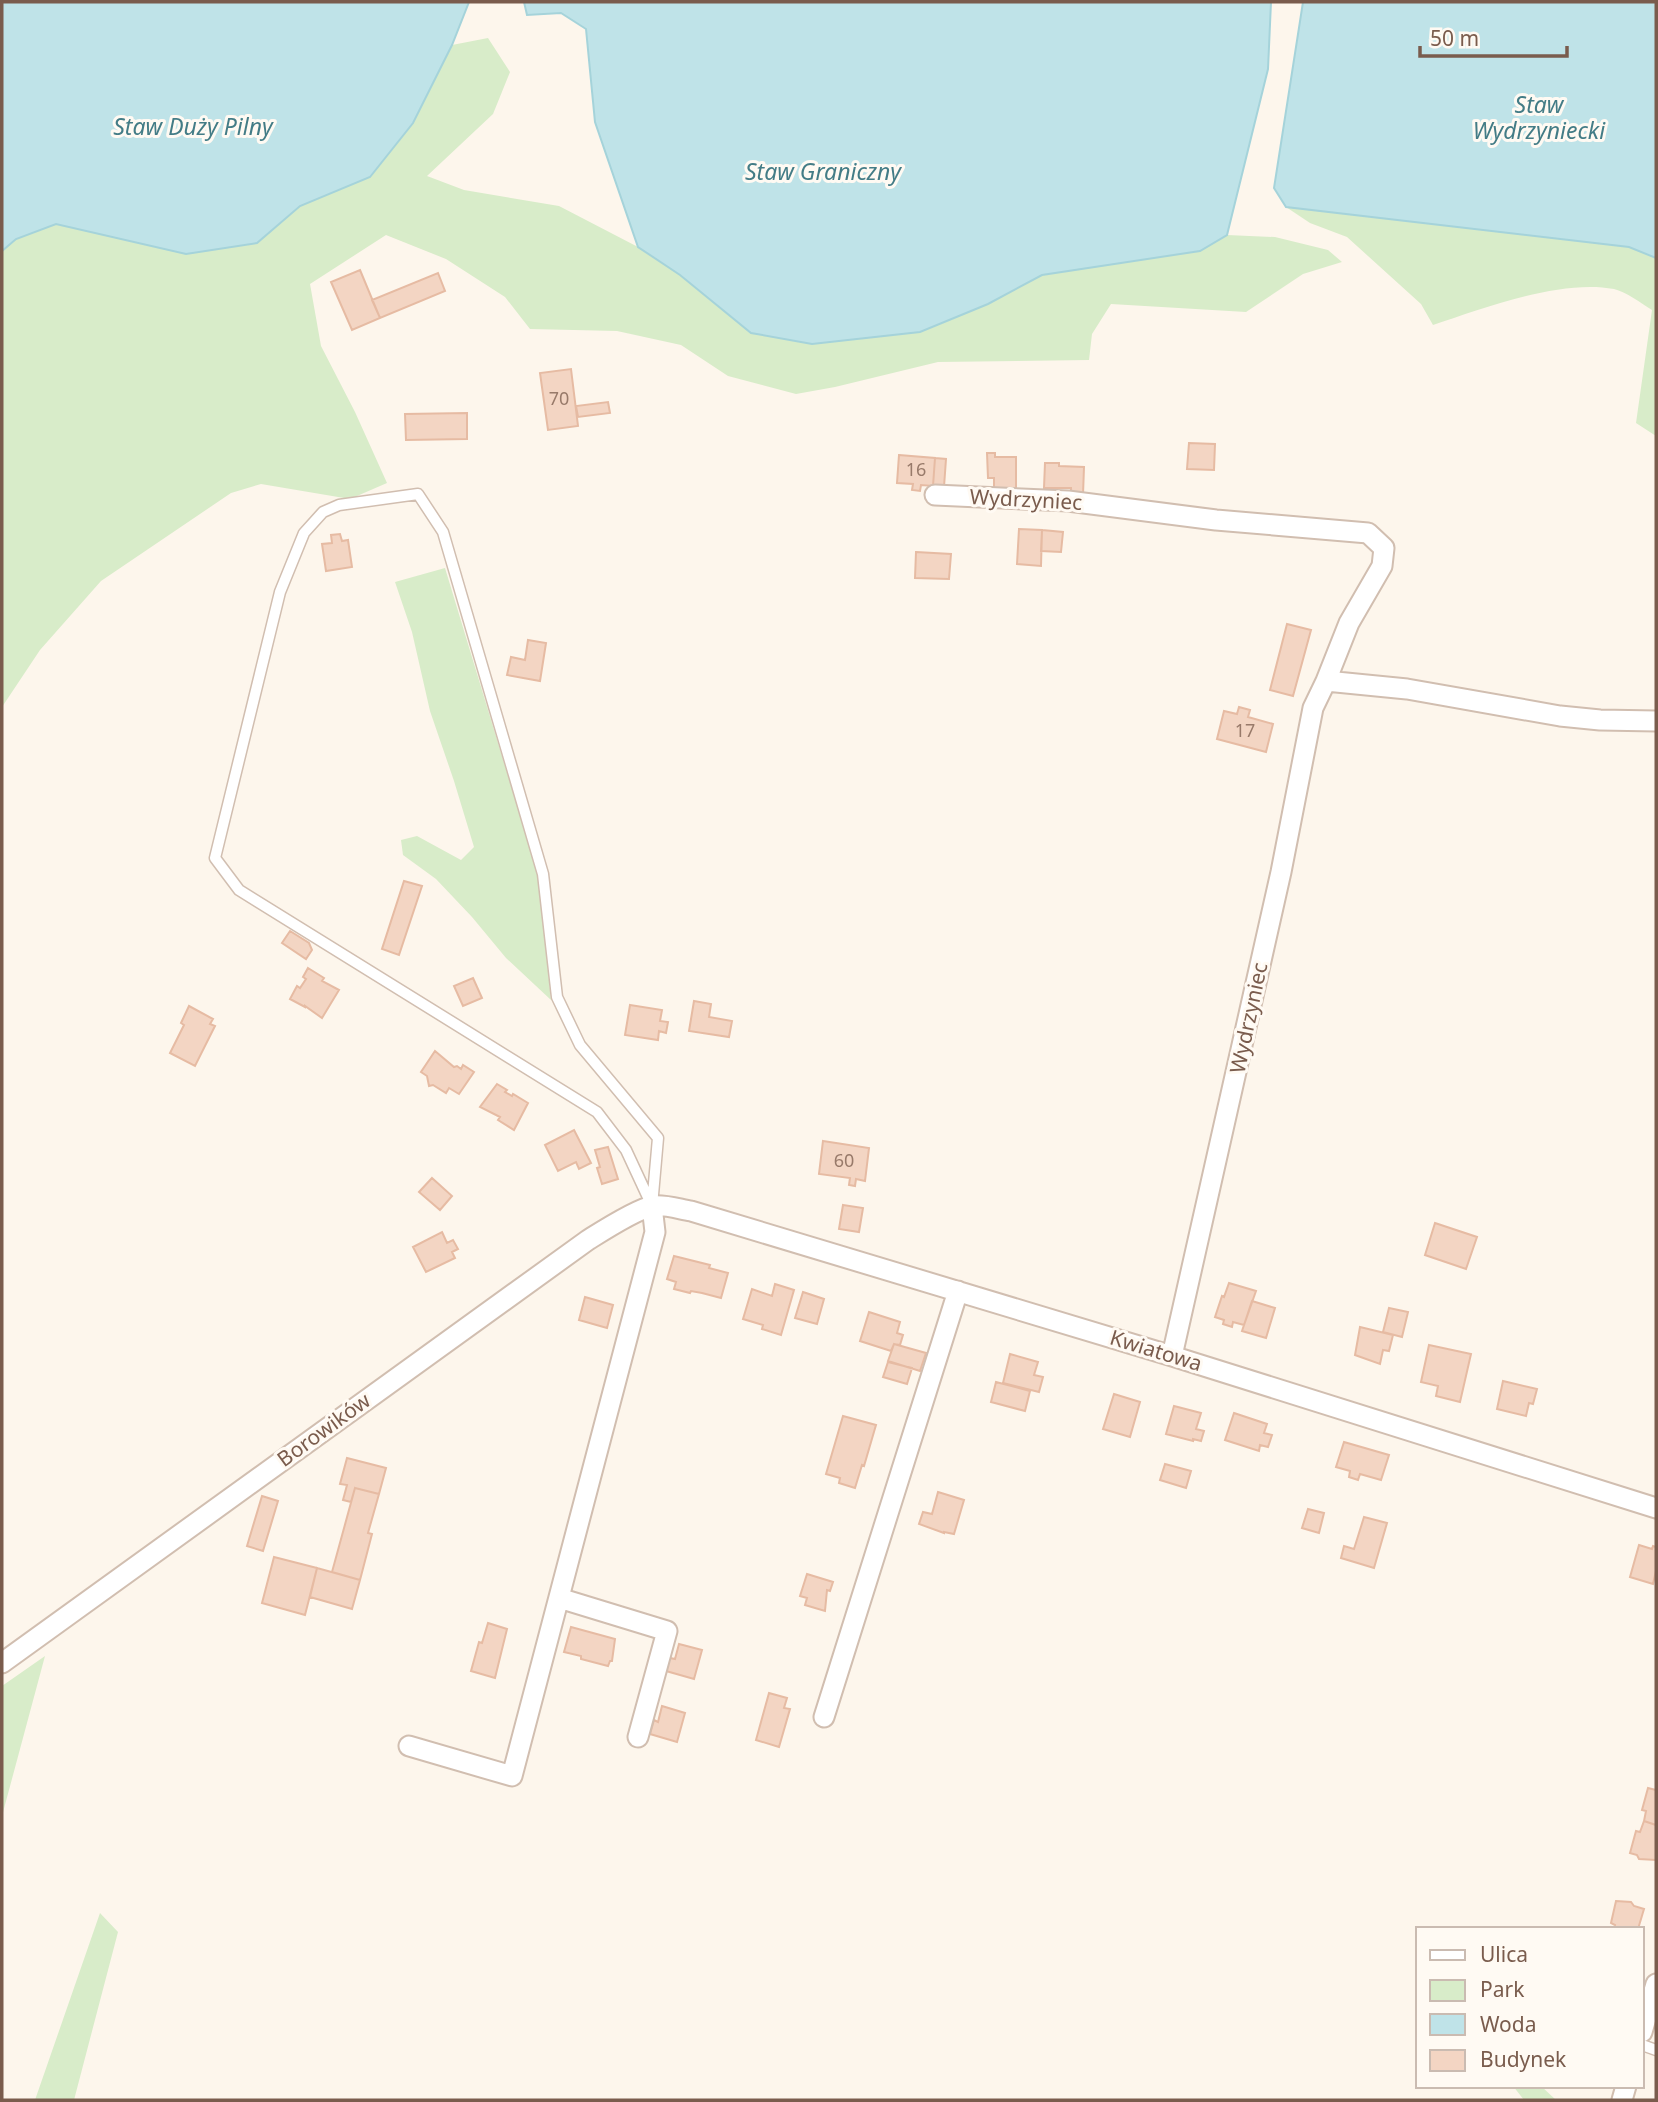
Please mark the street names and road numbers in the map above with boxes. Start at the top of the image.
street label: Wydrzyniec [969,482,1083,516]
street label: Wydrzyniec [1223,960,1273,1076]
street label: Kwiatowa [1107,1323,1206,1377]
street label: Borowików [271,1386,376,1473]

